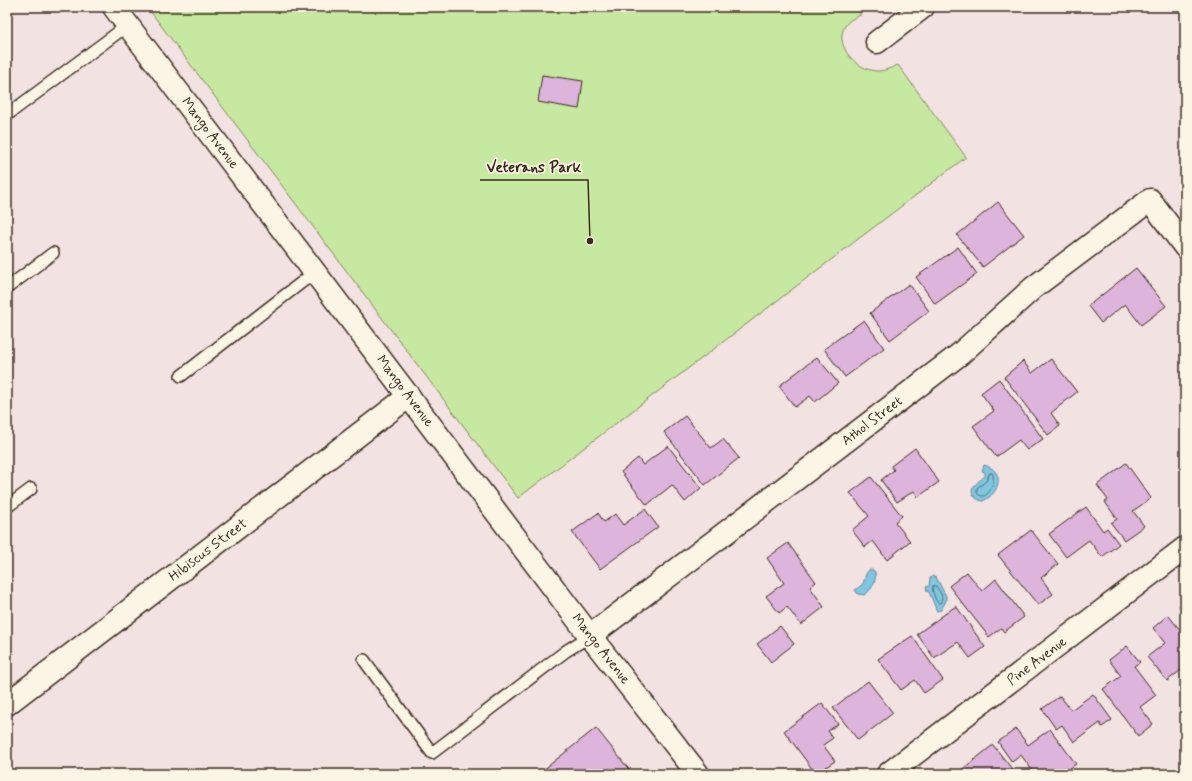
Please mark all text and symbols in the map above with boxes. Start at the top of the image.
street label: Mango Avenue [176,94,243,173]
callout: Veterans Park [480,153,588,180]
text: Veterans Park [487,158,582,178]
street label: Mango Avenue [371,352,438,431]
street label: Athol Street [838,392,906,450]
street label: Hibiscus Street [165,514,251,585]
street label: Mango Avenue [567,610,635,689]
street label: Pine Avenue [1003,632,1071,689]

